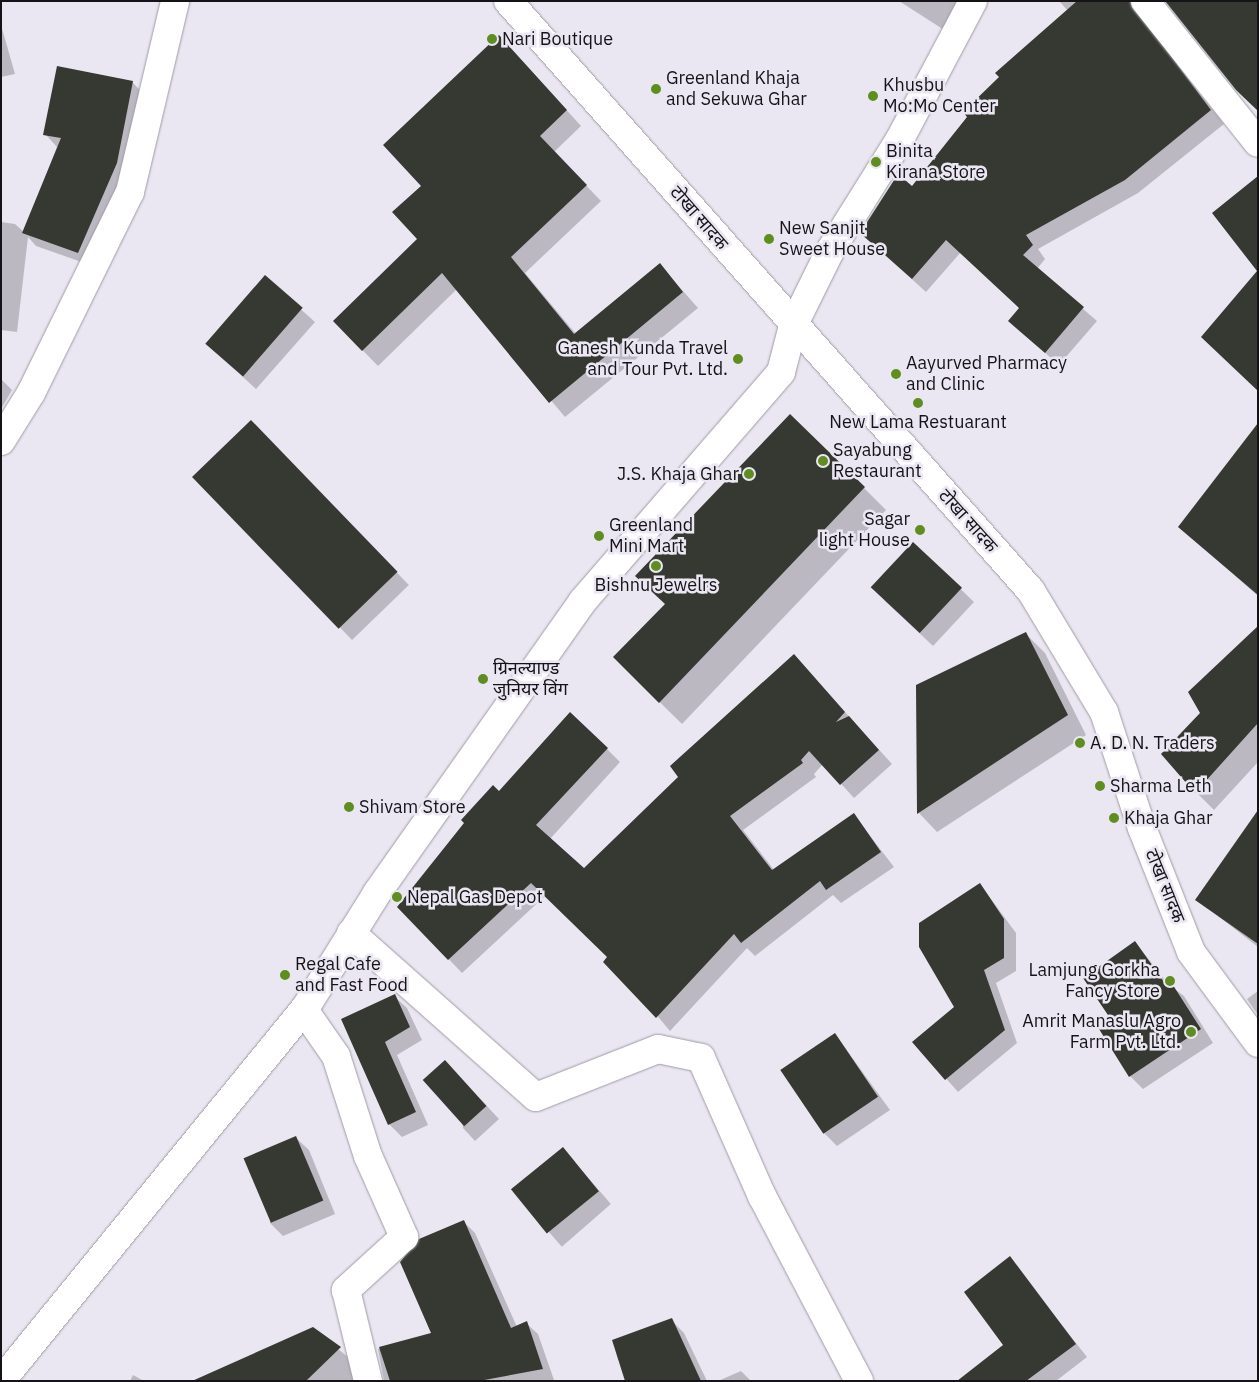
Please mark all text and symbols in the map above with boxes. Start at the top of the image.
place label: Nari Boutique [502,28,613,50]
marker: Nari Boutique [486,33,498,45]
place label: Greenland Khaja and Sekuwa Ghar [666,68,807,110]
place label: Khusbu Mo:Mo Center [883,75,996,118]
marker: Greenland Khaja and Sekuwa Ghar [650,83,662,95]
marker: Khusbu Mo:Mo Center [867,90,879,102]
place label: Binita Kirana Store [886,141,985,183]
marker: Binita Kirana Store [870,156,882,168]
street label: टोखा सादक [665,182,733,254]
place label: New Sanjit Sweet House [779,218,885,260]
marker: New Sanjit Sweet House [763,233,775,245]
place label: Ganesh Kunda Travel and Tour Pvt. Ltd. [558,338,728,380]
marker: Ganesh Kunda Travel and Tour Pvt. Ltd. [732,353,744,365]
place label: Aayurved Pharmacy and Clinic [906,353,1067,396]
marker: Aayurved Pharmacy and Clinic [890,368,902,380]
marker: New Lama Restuarant [912,397,924,409]
place label: New Lama Restuarant [829,411,1007,433]
place label: Sayabung Restaurant [833,440,922,482]
marker: Sayabung Restaurant [817,455,829,467]
place label: J.S. Khaja Ghar [617,463,739,485]
marker: J.S. Khaja Ghar [743,468,755,480]
street label: टोखा सादक [934,485,1002,557]
place label: Sagar light House [819,509,910,552]
place label: Greenland Mini Mart [609,515,693,558]
marker: Sagar light House [914,524,926,536]
marker: Greenland Mini Mart [593,530,605,542]
marker: Bishnu Jewelrs [650,560,662,572]
place label: Bishnu Jewelrs [595,574,717,596]
place label: ग्रिनल्याण्ड जुनियर विंग [493,658,568,701]
marker: ग्रिनल्याण्ड जुनियर विंग [477,673,489,685]
place label: A. D. N. Traders [1090,732,1215,754]
marker: A. D. N. Traders [1074,737,1086,749]
place label: Sharma Leth [1110,775,1212,797]
marker: Sharma Leth [1094,780,1106,792]
place label: Shivam Store [359,796,466,818]
marker: Shivam Store [343,801,355,813]
place label: Khaja Ghar [1124,807,1213,829]
marker: Khaja Ghar [1108,812,1120,824]
street label: टोखा सादक [1140,846,1190,926]
place label: Nepal Gas Depot [407,886,543,908]
marker: Nepal Gas Depot [391,891,403,903]
place label: Regal Cafe and Fast Food [295,954,408,996]
place label: Lamjung Gorkha Fancy Store [1028,960,1160,1002]
marker: Regal Cafe and Fast Food [279,969,291,981]
marker: Lamjung Gorkha Fancy Store [1164,975,1176,987]
place label: Amrit Manaslu Agro Farm Pvt. Ltd. [1022,1011,1181,1054]
marker: Amrit Manaslu Agro Farm Pvt. Ltd. [1185,1026,1197,1038]

